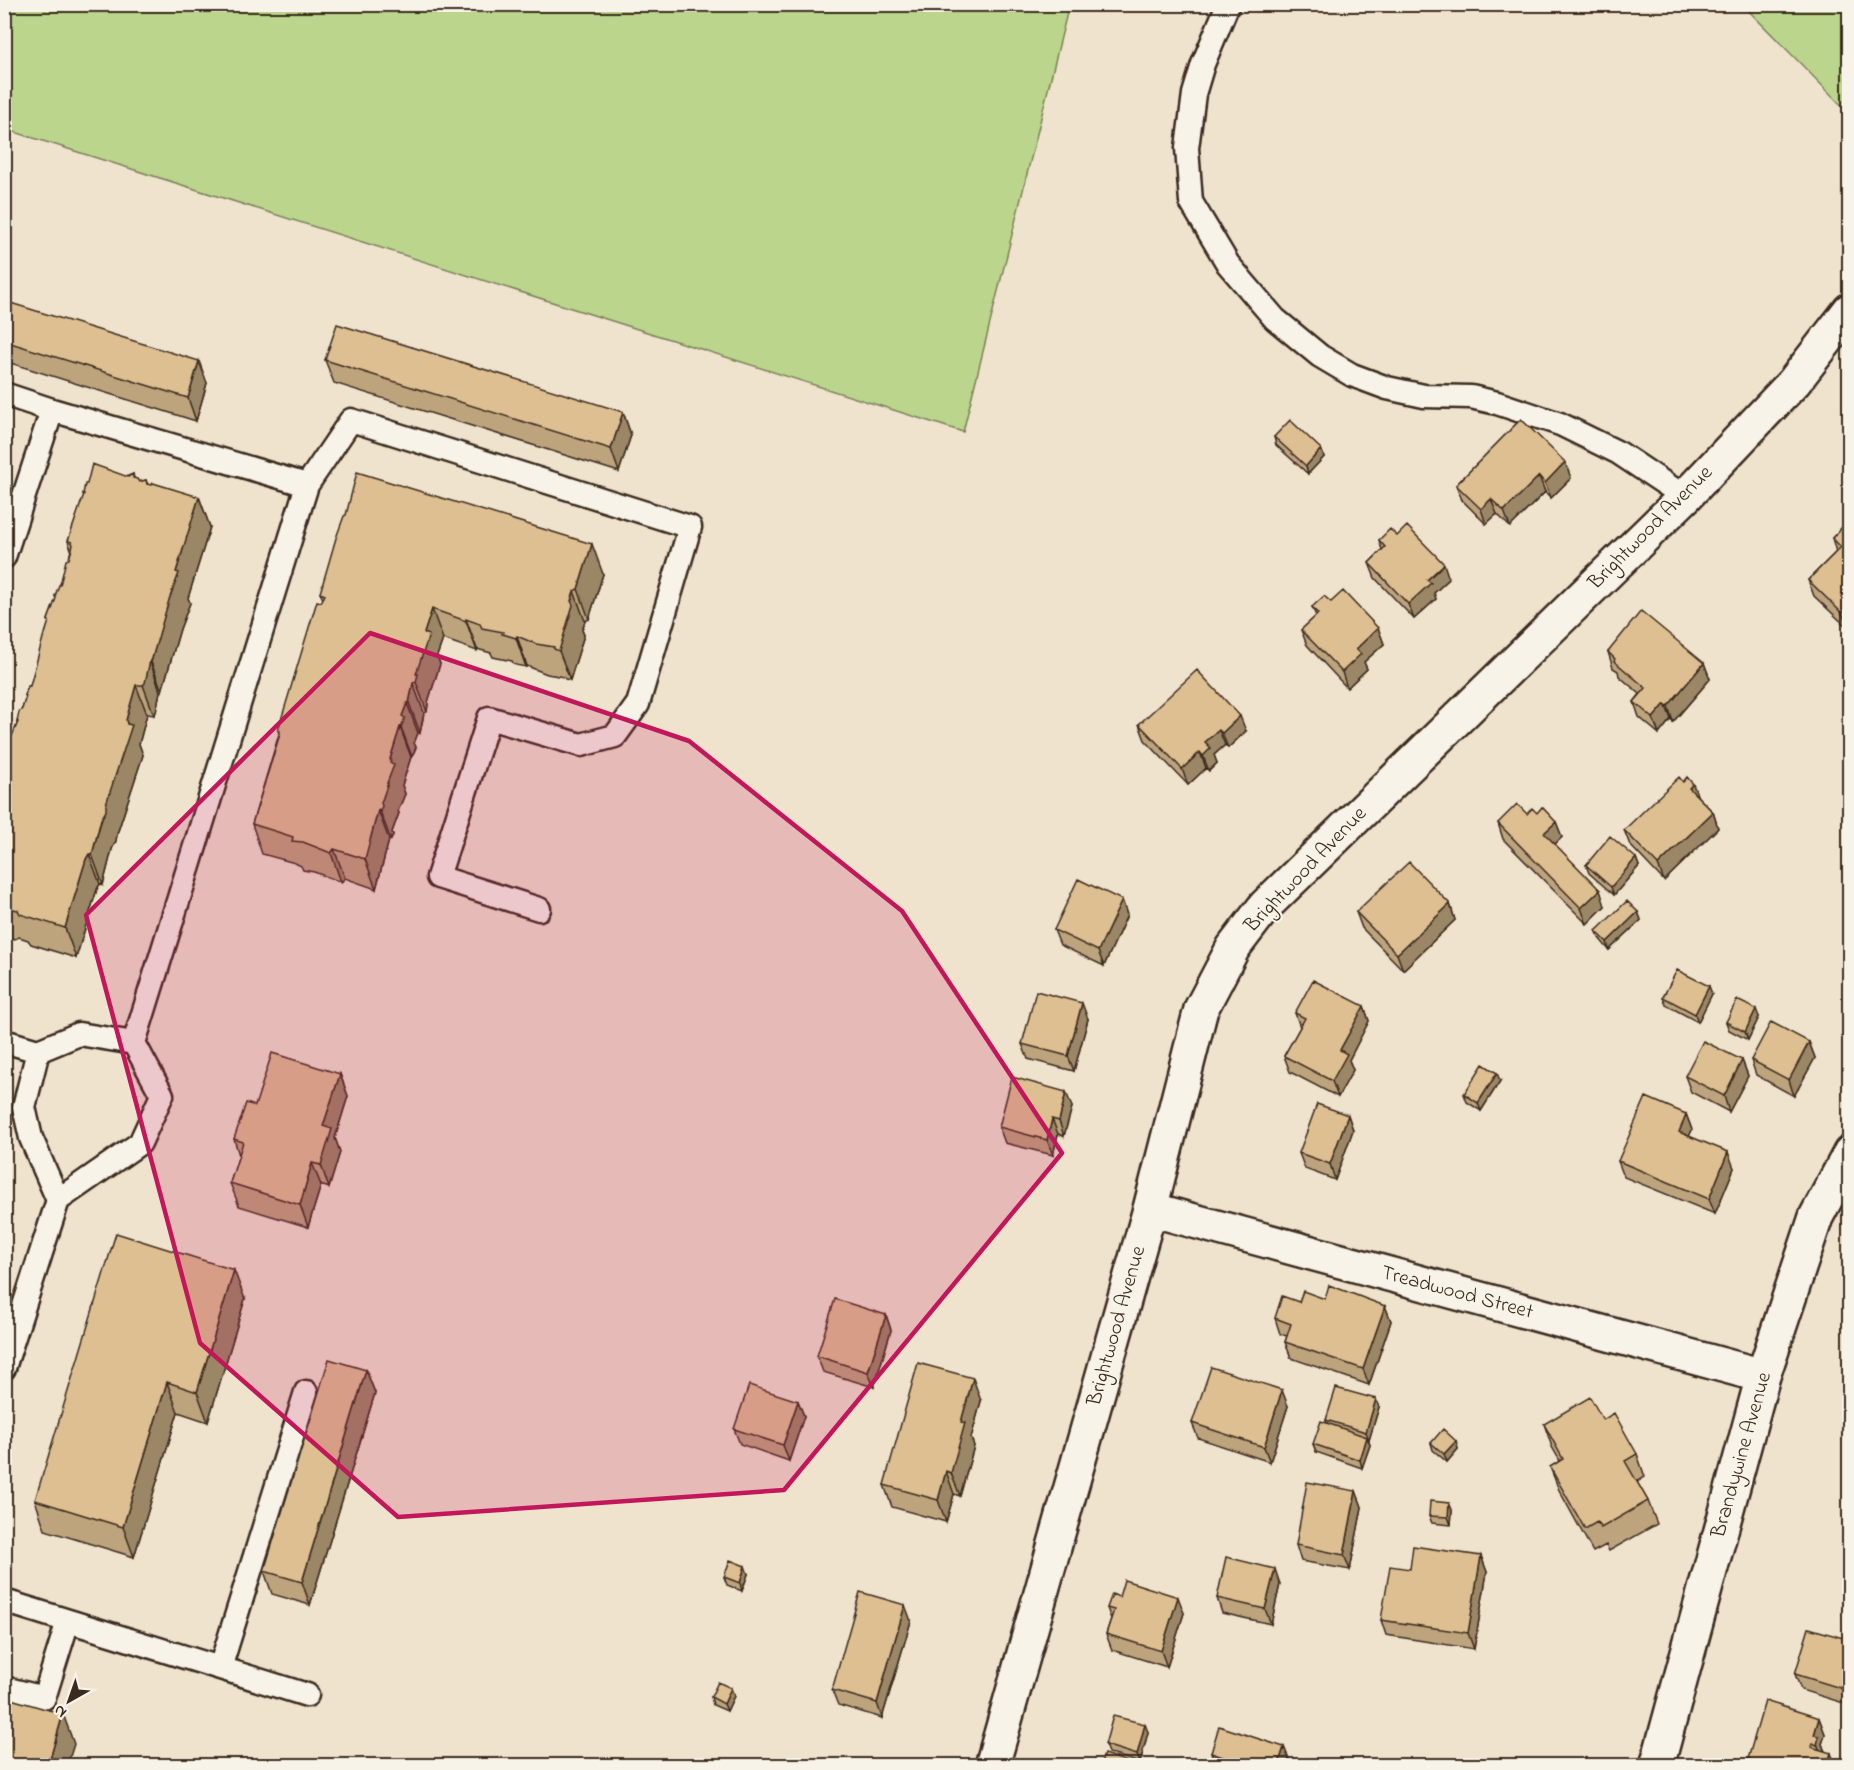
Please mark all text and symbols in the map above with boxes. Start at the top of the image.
street label: Brightwood Avenue [1581,459,1722,599]
street label: Brightwood Avenue [1237,800,1376,942]
street label: Brightwood Avenue [1080,1242,1156,1411]
street label: Treadwood Street [1378,1258,1536,1328]
street label: Brandywine Avenue [1704,1368,1782,1543]
north arrow [39,1671,99,1731]
text: N [49,1698,72,1724]

